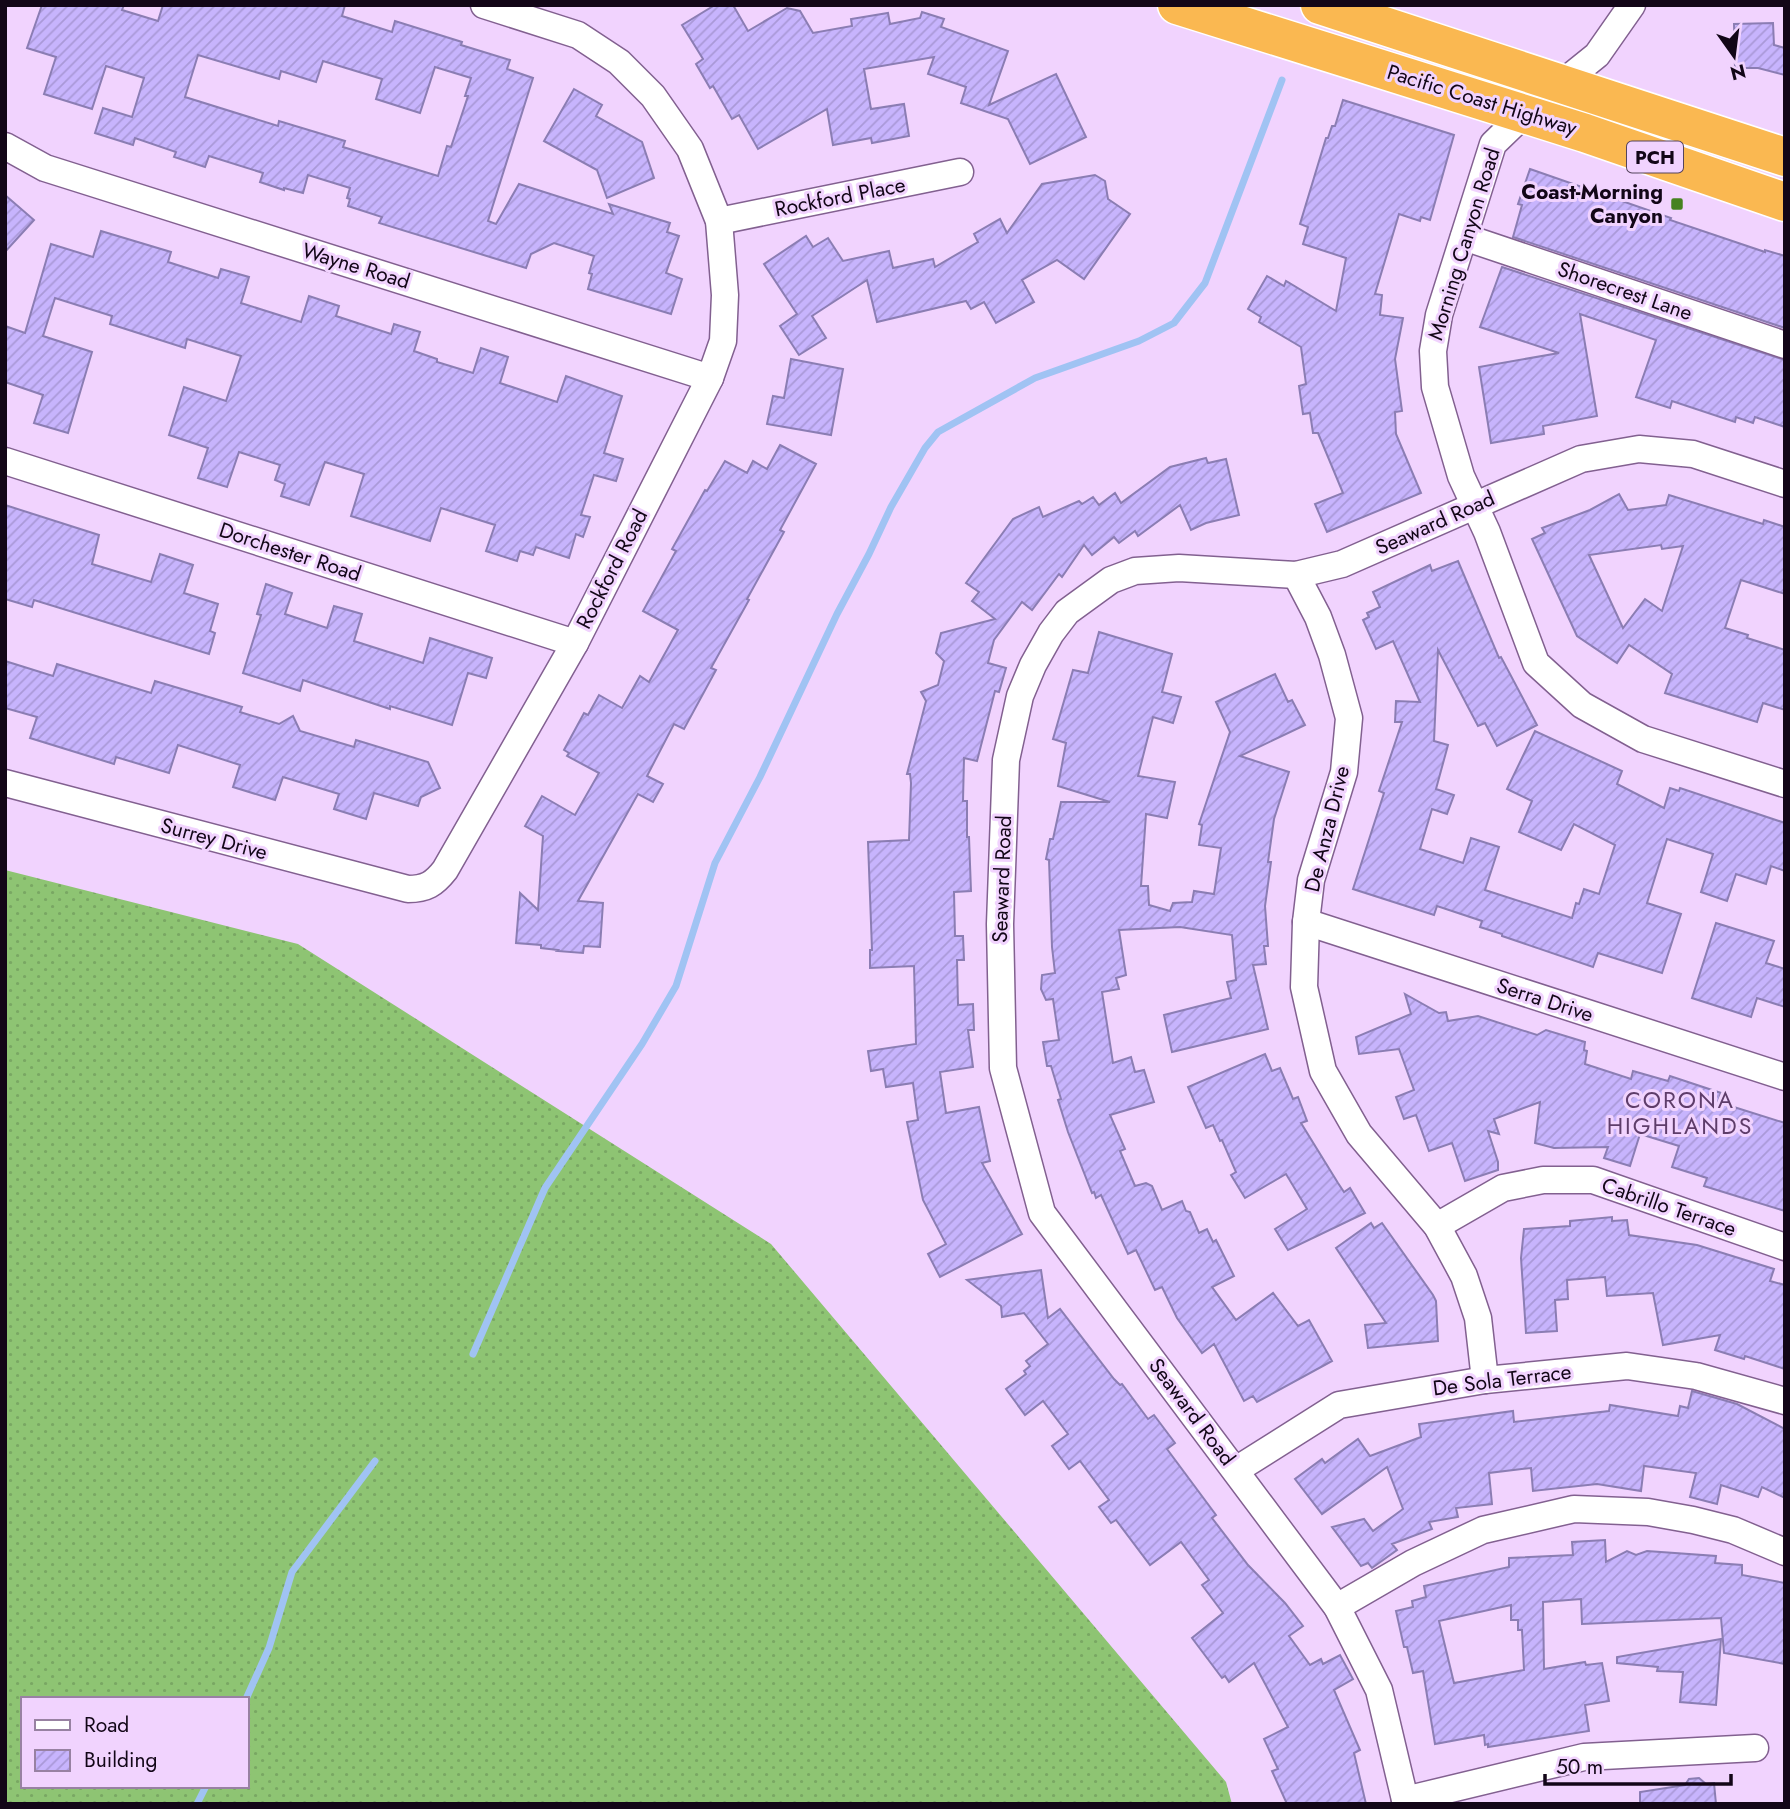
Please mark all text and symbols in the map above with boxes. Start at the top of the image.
north arrow [1699,21,1769,91]
street label: Pacific Coast Highway [1383,57,1581,143]
text: N [1727,57,1749,87]
road number: PCH [1627,141,1683,172]
street label: Morning Canyon Road [1420,144,1508,344]
street label: Rockford Place [772,170,908,224]
place label: Coast-Morning Canyon [1521,177,1663,231]
marker: Coast-Morning Canyon [1669,196,1685,212]
street label: Wayne Road [298,235,414,297]
street label: Shorecrest Lane [1554,254,1697,328]
street label: Seaward Road [1371,483,1499,563]
street label: Rockford Road [569,504,655,634]
street label: Dorchester Road [215,515,365,589]
street label: De Anza Drive [1297,763,1357,895]
street label: Surrey Drive [157,810,271,868]
street label: Seaward Road [985,815,1019,943]
street label: Serra Drive [1493,970,1597,1030]
district label: CORONA HIGHLANDS [1607,1083,1753,1143]
street label: Cabrillo Terrace [1598,1170,1740,1244]
street label: Seaward Road [1142,1352,1242,1472]
street label: De Sola Terrace [1431,1357,1573,1403]
legend [21,1697,248,1788]
text: Road [84,1710,129,1740]
scale bar [1545,1742,1730,1786]
text: Building [84,1745,157,1775]
text: 50 m [1556,1752,1603,1782]

